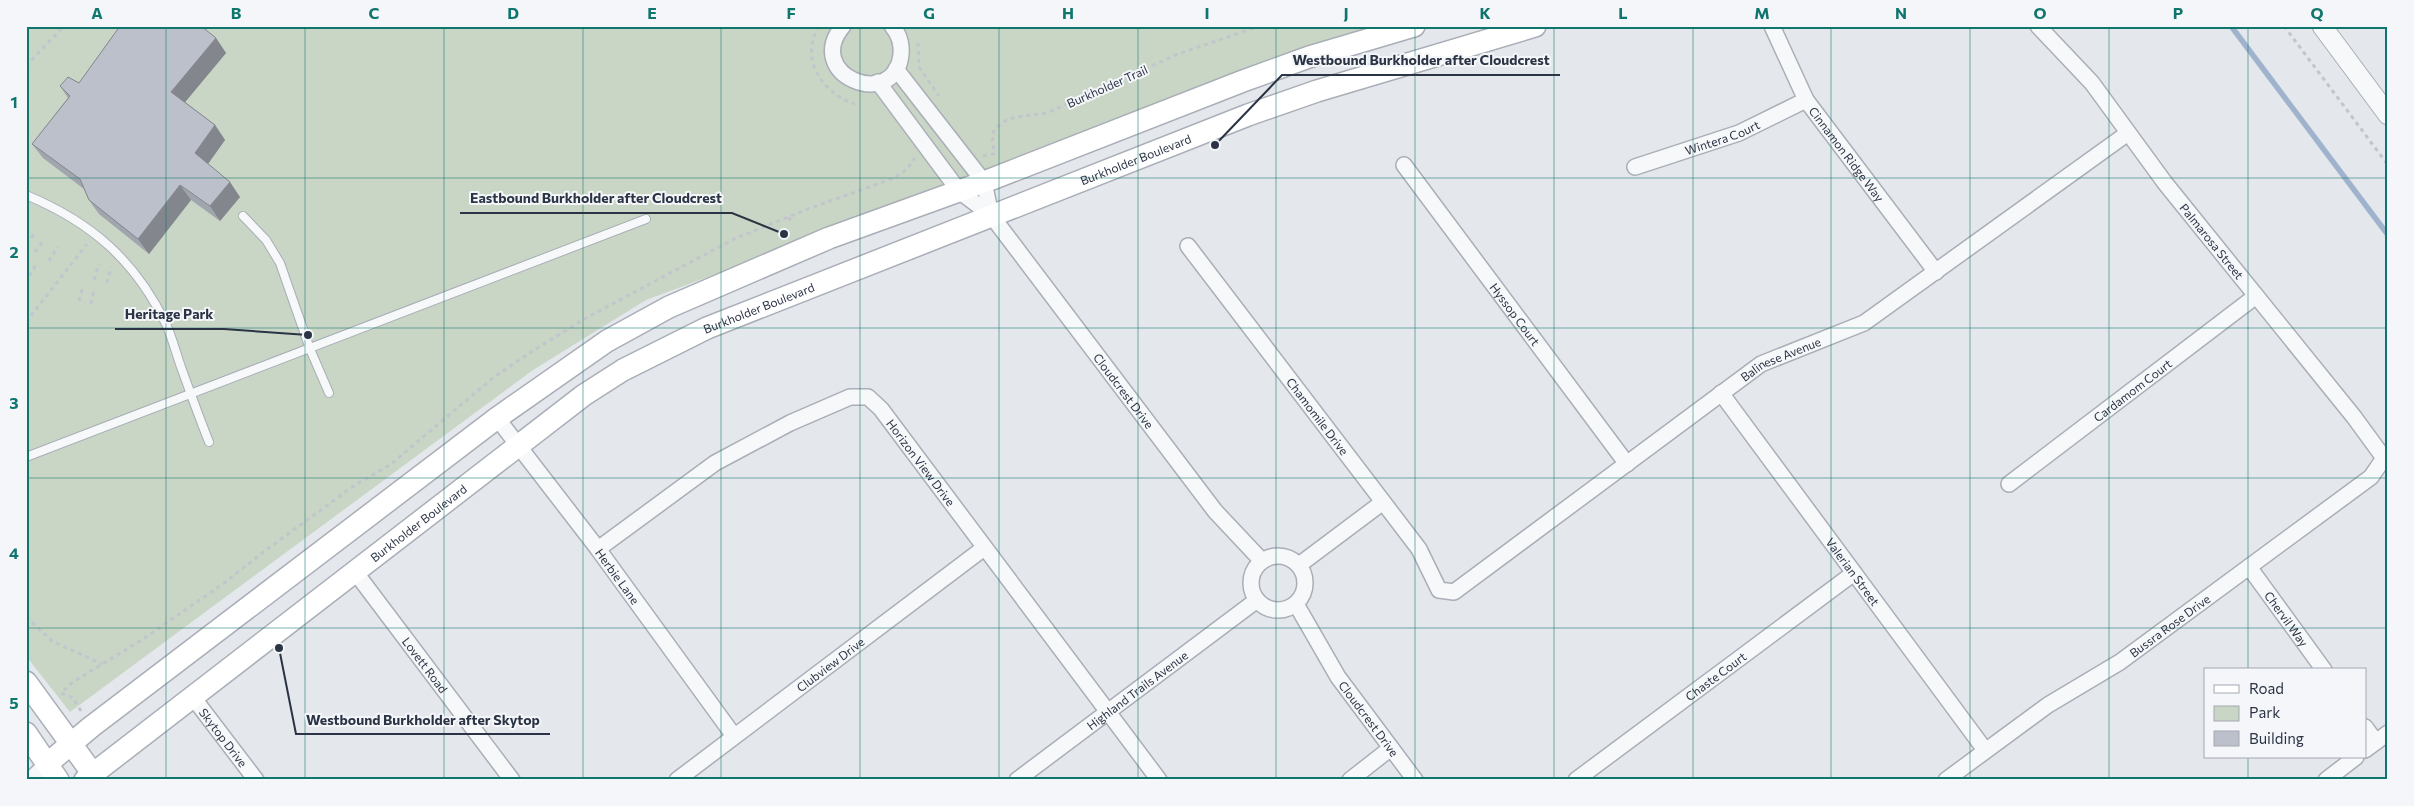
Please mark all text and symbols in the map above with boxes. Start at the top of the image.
text: A [91,3,103,22]
text: B [231,3,242,22]
text: C [369,3,380,22]
text: D [507,3,519,22]
text: E [647,3,657,22]
text: F [786,3,796,22]
text: G [923,3,935,22]
text: H [1062,3,1074,22]
text: I [1204,3,1210,22]
text: J [1343,3,1349,22]
text: K [1479,3,1491,22]
text: L [1618,3,1628,22]
text: M [1754,3,1770,22]
text: N [1895,3,1907,22]
text: O [2033,3,2047,22]
text: P [2173,3,2183,22]
text: Q [2310,3,2324,22]
callout: Westbound Burkholder after Cloudcrest [1282,46,1560,75]
text: Westbound Burkholder after Cloudcrest [1292,51,1550,68]
street label: Burkholder Trail [1064,62,1150,110]
text: 1 [10,92,18,111]
street label: Cinnamon Ridge Way [1806,104,1887,204]
street label: Wintera Court [1683,117,1762,157]
street label: Burkholder Boulevard [1078,131,1193,187]
callout: Eastbound Burkholder after Cloudcrest [460,184,732,213]
text: Eastbound Burkholder after Cloudcrest [470,189,722,206]
street label: Palmarosa Street [2177,200,2247,282]
text: 2 [9,242,19,261]
street label: Burkholder Boulevard [701,280,816,336]
street label: Hyssop Court [1487,280,1543,348]
callout: Heritage Park [115,300,224,329]
text: Heritage Park [125,305,213,322]
street label: Balinese Avenue [1738,334,1823,384]
street label: Cloudcrest Drive [1091,350,1157,431]
street label: Cardamom Court [2090,356,2174,424]
street label: Chamomile Drive [1284,375,1352,458]
text: 3 [9,393,19,412]
street label: Horizon View Drive [884,416,958,509]
street label: Burkholder Boulevard [367,481,469,564]
street label: Valerian Street [1823,535,1883,608]
text: 4 [9,543,19,562]
street label: Herbie Lane [593,546,643,607]
street label: Chervil Way [2262,588,2311,649]
street label: Bussra Rose Drive [2127,591,2213,660]
street label: Lovett Road [400,634,451,696]
street label: Clubview Drive [794,634,867,694]
street label: Highland Trails Avenue [1084,648,1190,732]
street label: Chaste Court [1682,649,1749,703]
legend [2204,668,2366,758]
street label: Cloudcrest Drive [1336,678,1402,759]
text: Road [2249,679,2284,697]
text: 5 [9,693,19,712]
text: Park [2249,703,2280,721]
street label: Skytop Drive [197,705,250,770]
callout: Westbound Burkholder after Skytop [296,705,550,734]
text: Westbound Burkholder after Skytop [306,711,540,728]
text: Building [2249,729,2304,747]

